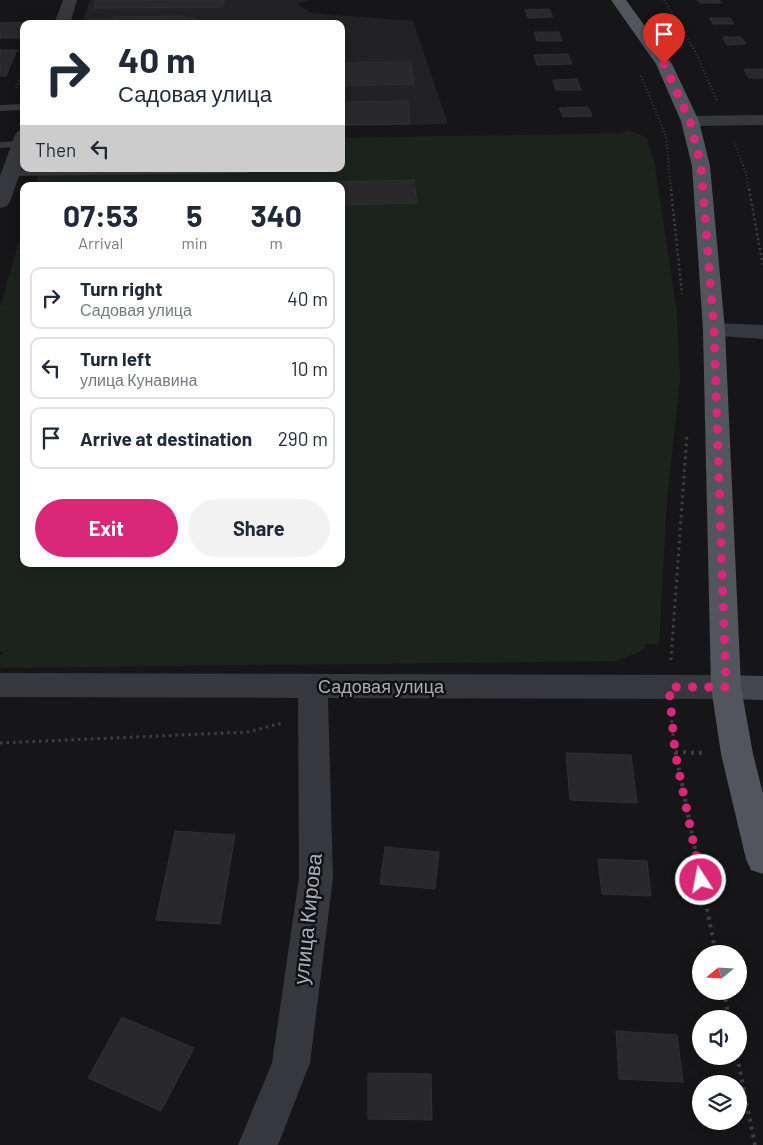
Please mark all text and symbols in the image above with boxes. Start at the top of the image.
pin [643,13,685,64]
icon: arrive [650,20,678,48]
text: 40 m [118,38,195,80]
icon: right [35,40,100,105]
text: Садовая улица [118,80,272,106]
icon: left [86,135,114,163]
text: Then [35,138,76,161]
text: 07:53 [63,197,138,233]
text: 5 [186,197,202,233]
text: 340 [250,197,302,233]
text: Arrival [78,233,123,252]
text: min [181,233,207,252]
text: m [270,233,283,252]
text: Turn right [80,277,162,300]
icon: right [37,284,65,312]
text: 40 m [287,287,328,310]
text: Садовая улица [80,300,192,319]
text: Turn left [80,347,151,370]
icon: left [37,354,65,382]
text: 10 m [291,357,328,380]
text: улица Кунавина [80,370,197,389]
icon: arrive [37,424,65,452]
text: Arrive at destination [80,427,252,450]
text: 290 m [278,427,328,450]
button: Exit [35,499,178,557]
button: Share [188,499,330,557]
street label: Садовая улица [318,675,445,697]
street label: улица Кирова [287,852,326,986]
position arrow [674,853,726,905]
north arrow [692,945,748,1000]
map controls [692,945,747,1130]
button: sound [692,1010,747,1065]
button: layers [692,1075,747,1130]

